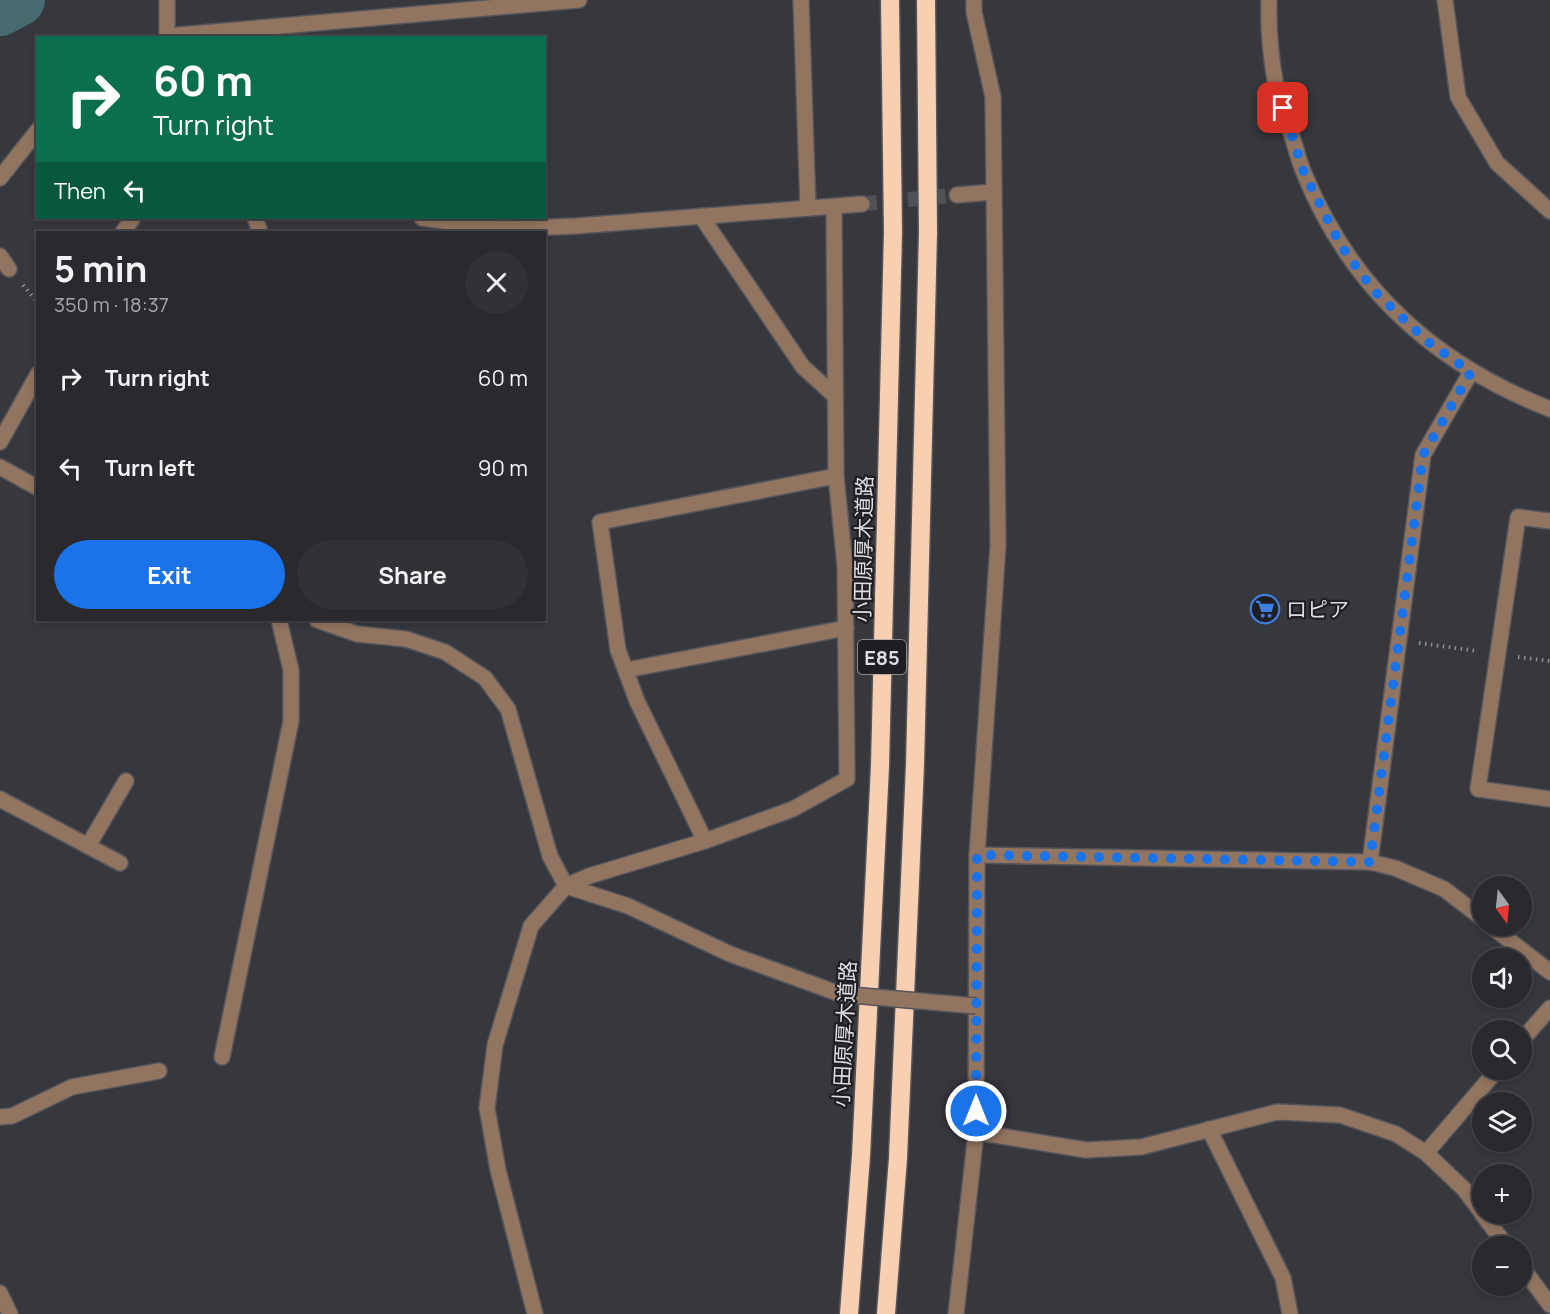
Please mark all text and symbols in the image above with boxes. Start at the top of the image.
text: 60 m [153,51,253,109]
icon: right [54,60,132,138]
pin [1257,82,1308,133]
icon: arrive [1266,91,1299,124]
text: Turn right [153,106,274,143]
icon: left [118,174,151,207]
text: Then [54,176,106,206]
text: 5 min [54,244,147,293]
button: close [465,251,528,314]
text: 350 m · 18:37 [54,291,169,318]
icon: right [54,362,87,395]
text: Turn right [105,363,210,393]
text: 60 m [478,363,528,393]
icon: left [54,452,87,485]
text: Turn left [105,453,195,483]
text: 90 m [478,453,528,483]
street label: 小田原厚木道路 [848,475,878,623]
button: Exit [54,540,285,609]
button: Share [297,540,528,609]
supermarket icon: ロピア [1249,593,1281,625]
place label: ロピア [1286,595,1349,623]
road number: E85 [858,640,906,674]
north arrow [1472,876,1532,936]
map controls [1472,876,1532,1296]
button: sound [1472,948,1532,1008]
street label: 小田原厚木道路 [826,960,862,1108]
button: search [1472,1020,1532,1080]
position arrow [944,1079,1008,1143]
button: layers [1472,1092,1532,1152]
button: + [1472,1164,1532,1224]
button: − [1472,1236,1532,1296]

